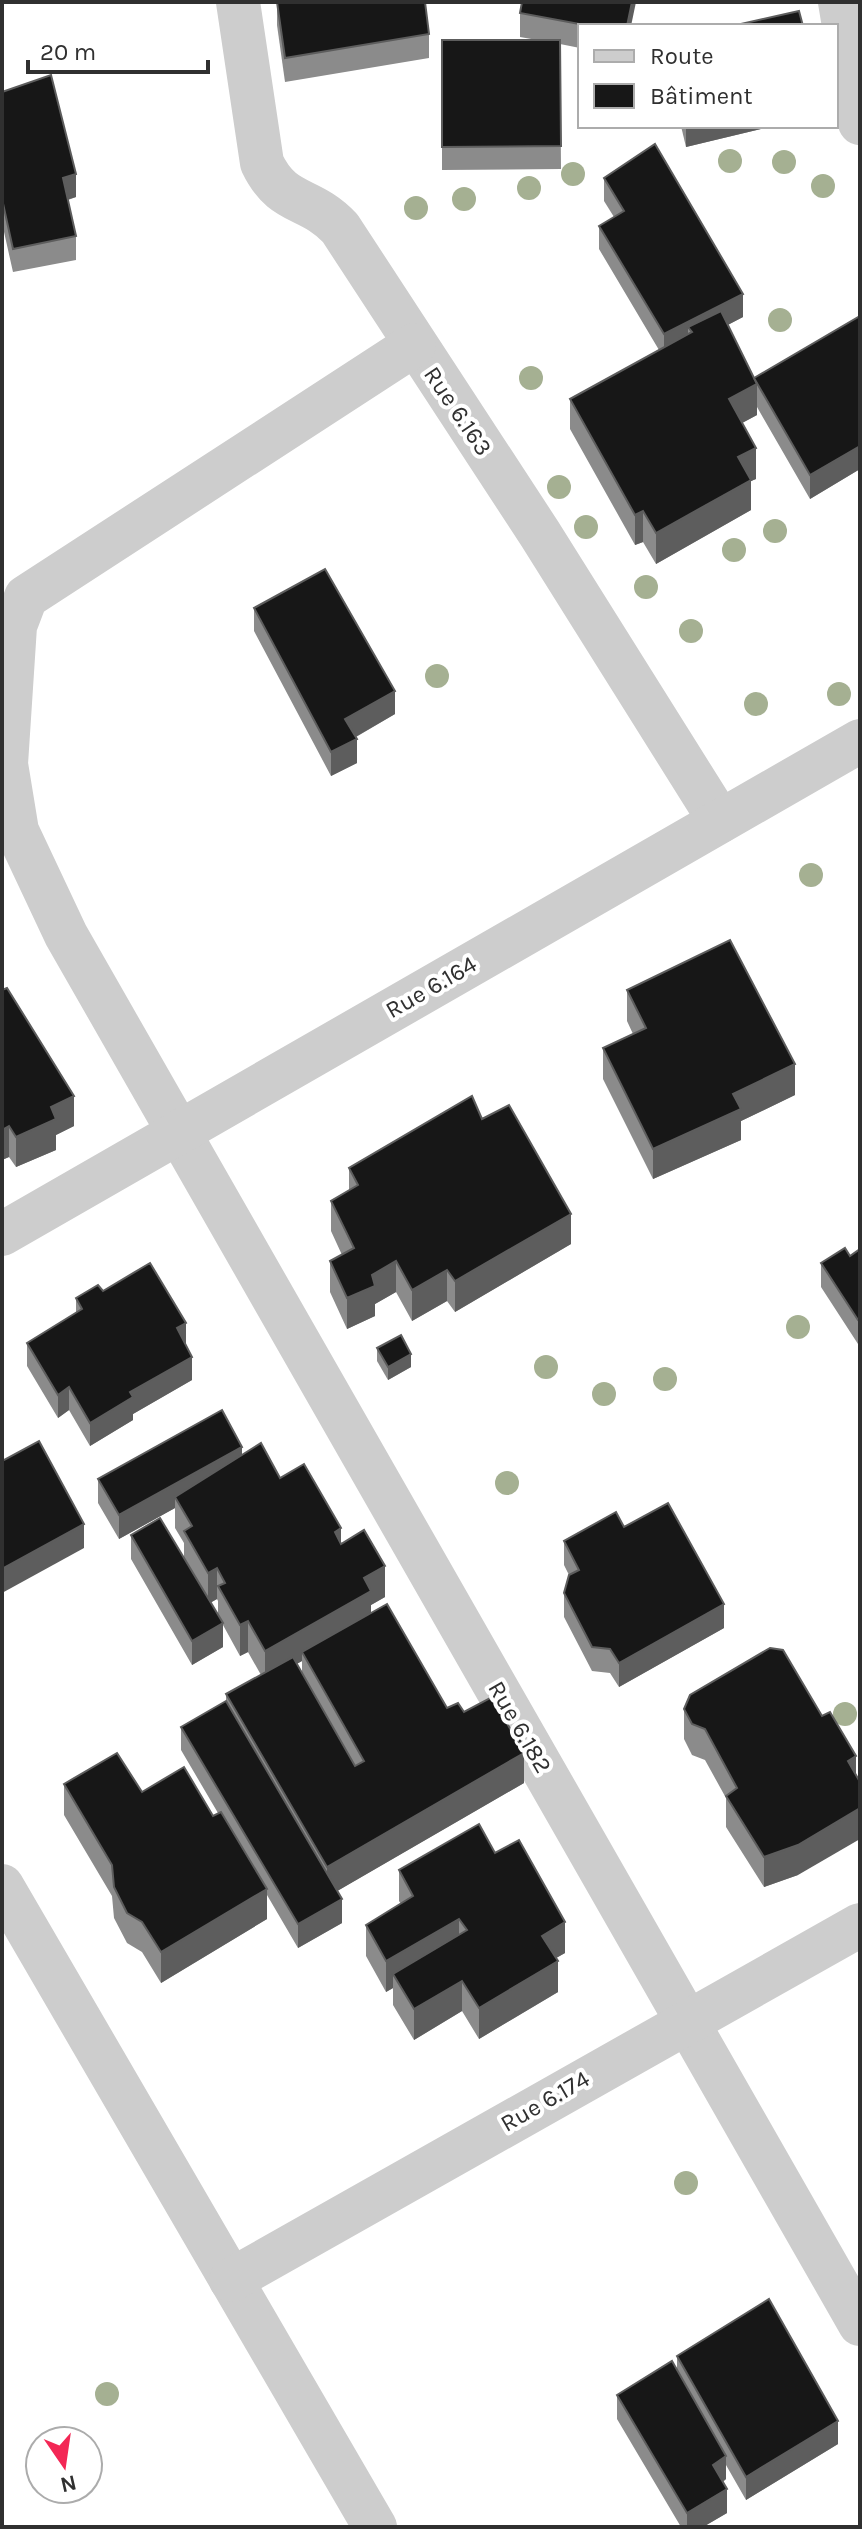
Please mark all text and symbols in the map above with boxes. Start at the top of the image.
scale bar [28,24,208,74]
legend [578,24,838,128]
text: 20 m [40,38,96,66]
text: Route [650,42,714,70]
text: Bâtiment [650,82,753,110]
street label: Rue 6.163 [418,361,498,461]
street label: Rue 6.164 [381,950,481,1024]
street label: Rue 6.182 [482,1676,558,1778]
street label: Rue 6.174 [496,2064,594,2138]
north arrow [24,2425,104,2505]
text: N [58,2469,79,2498]

